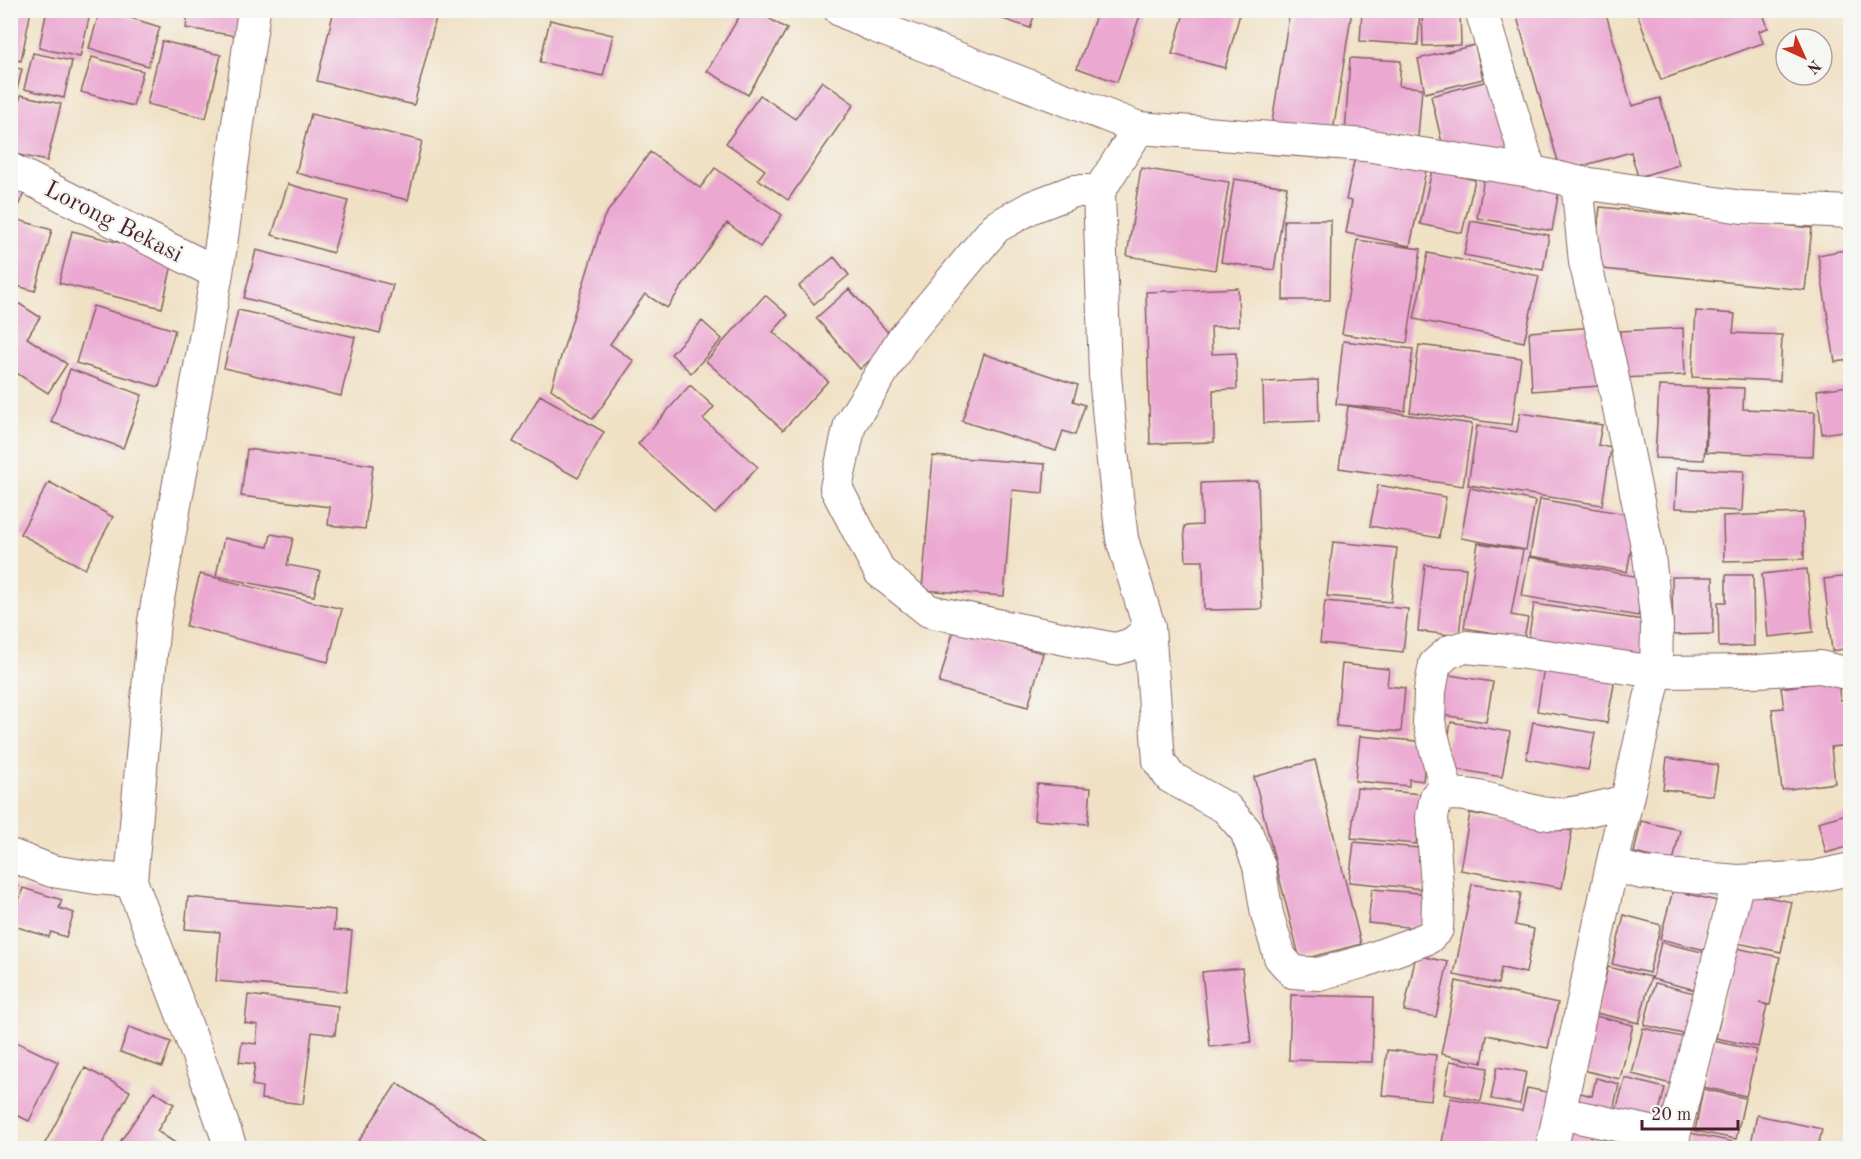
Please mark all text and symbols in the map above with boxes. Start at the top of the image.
north arrow [1774,27,1834,87]
text: N [1803,56,1823,77]
street label: Lorong Bekasi [40,178,186,268]
scale bar [1642,1093,1738,1131]
text: 20 m [1651,1106,1691,1124]

